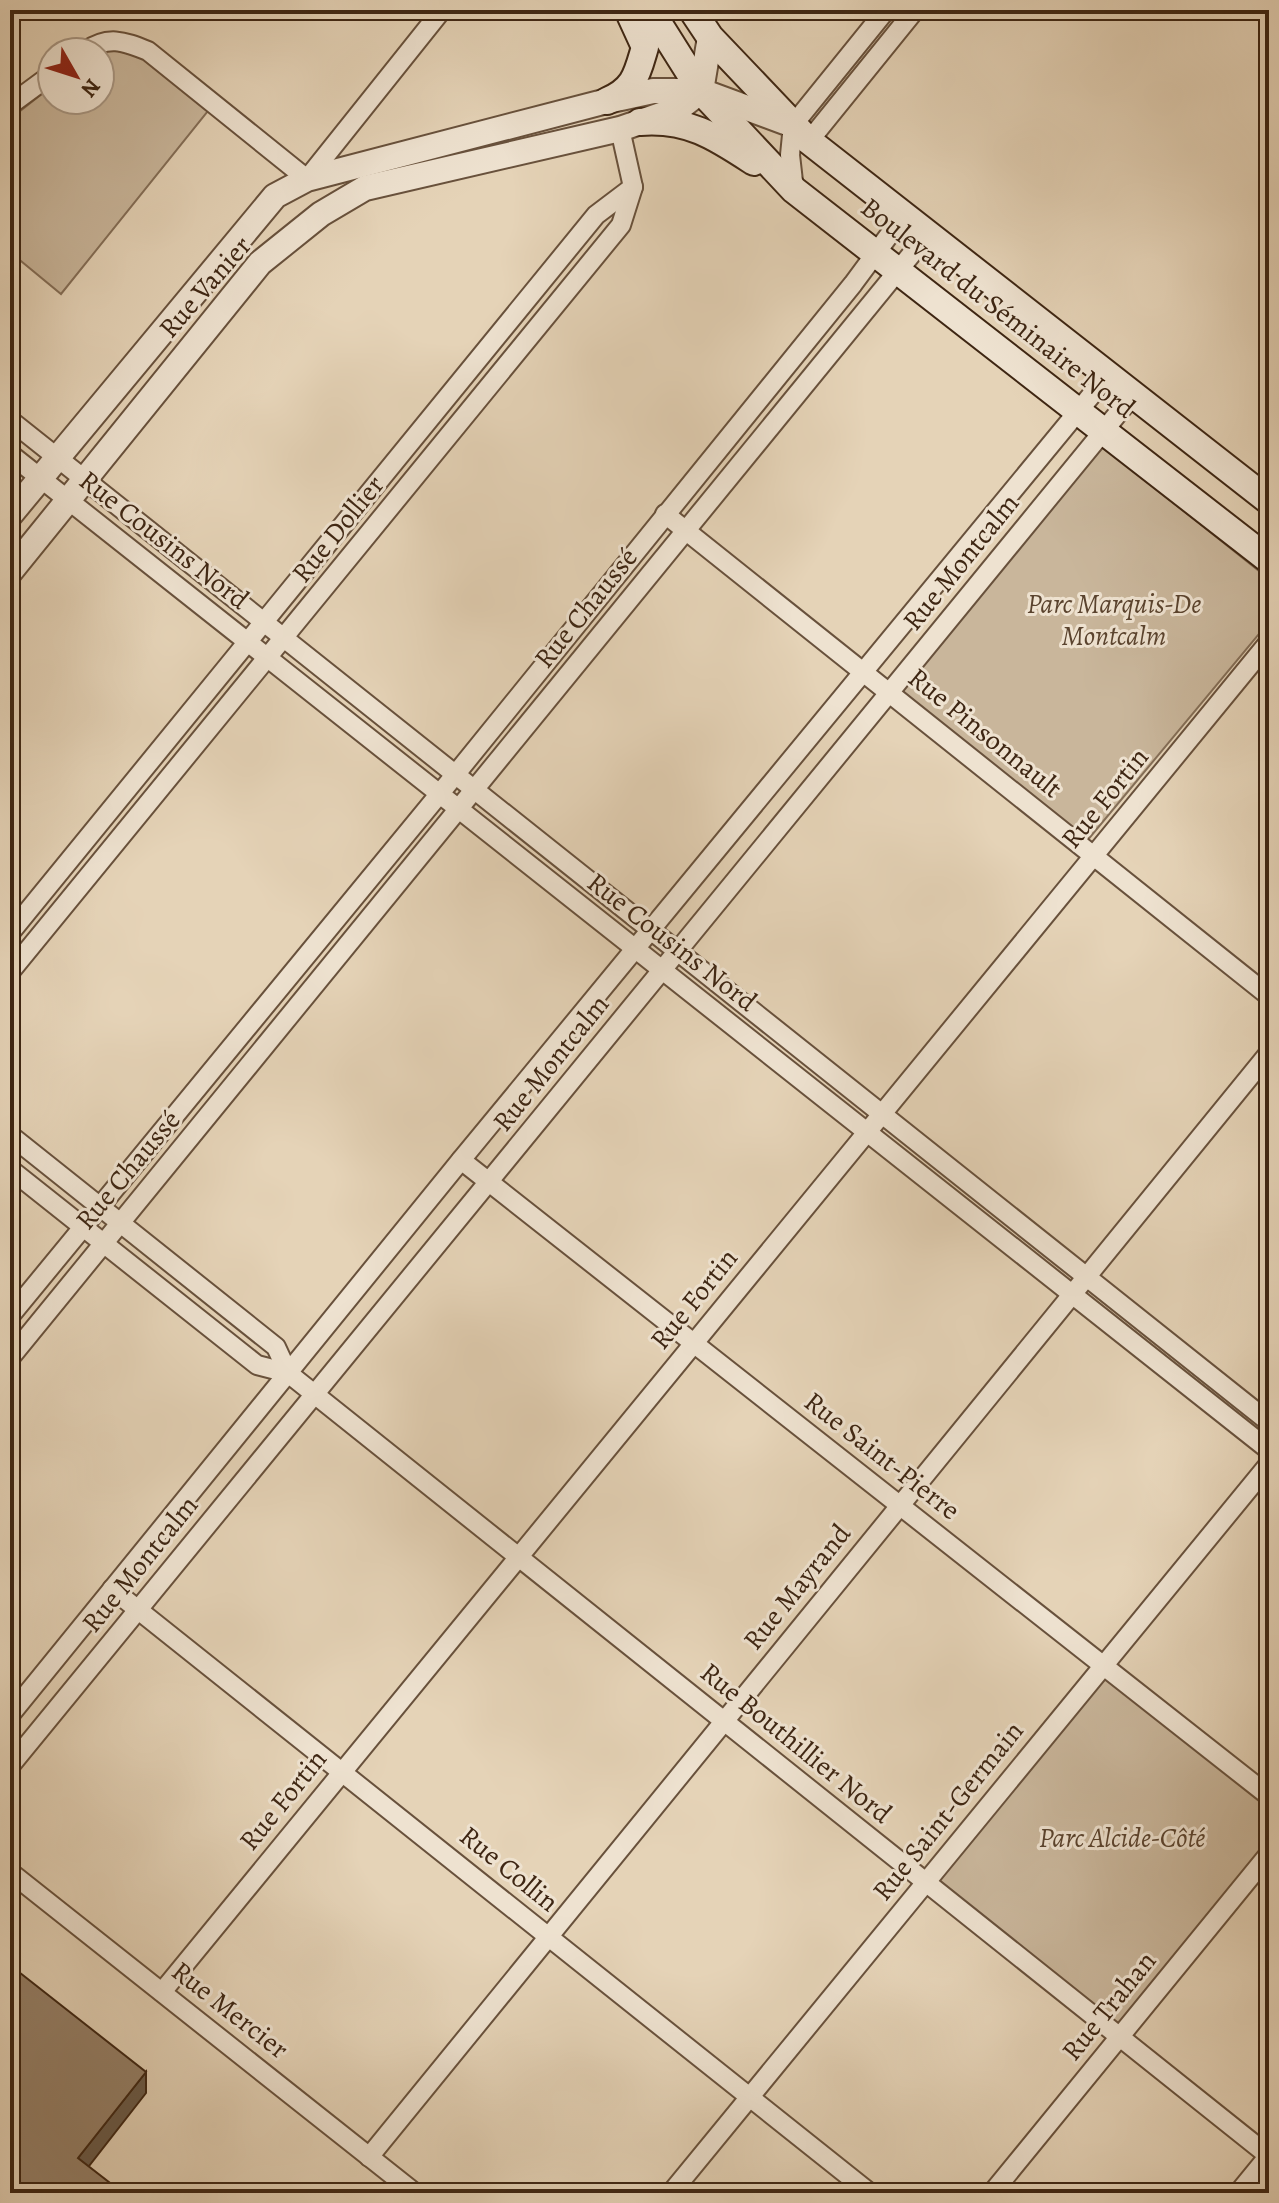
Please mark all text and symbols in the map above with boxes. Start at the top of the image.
north arrow [36,36,116,116]
text: N [74,72,107,104]
street label: Boulevard du Séminaire Nord [853,189,1144,428]
street label: Rue Vanier [150,228,260,346]
street label: Rue Cousins Nord [71,462,258,619]
street label: Rue Dollier [283,467,393,591]
street label: Rue Montcalm [894,486,1028,638]
street label: Rue Chaussé [526,540,646,676]
park label: Parc Marquis-De Montcalm [1027,585,1201,655]
street label: Rue Pinsonnault [900,659,1070,807]
street label: Rue Fortin [1053,740,1157,856]
street label: Rue Cousins Nord [579,864,766,1021]
street label: Rue Montcalm [484,987,618,1139]
street label: Rue Chaussé [67,1102,189,1238]
street label: Rue Fortin [642,1241,746,1357]
street label: Rue Saint-Pierre [796,1383,968,1529]
street label: Rue Montcalm [73,1488,207,1640]
street label: Rue Mayrand [734,1515,860,1658]
street label: Rue Bouthillier Nord [692,1654,901,1833]
street label: Rue Saint-Germain [864,1713,1032,1909]
street label: Rue Fortin [231,1742,335,1858]
street label: Rue Collin [451,1817,567,1921]
park label: Parc Alcide-Côté [1039,1819,1205,1857]
street label: Rue Trahan [1053,1943,1165,2069]
street label: Rue Mercier [164,1952,297,2068]

